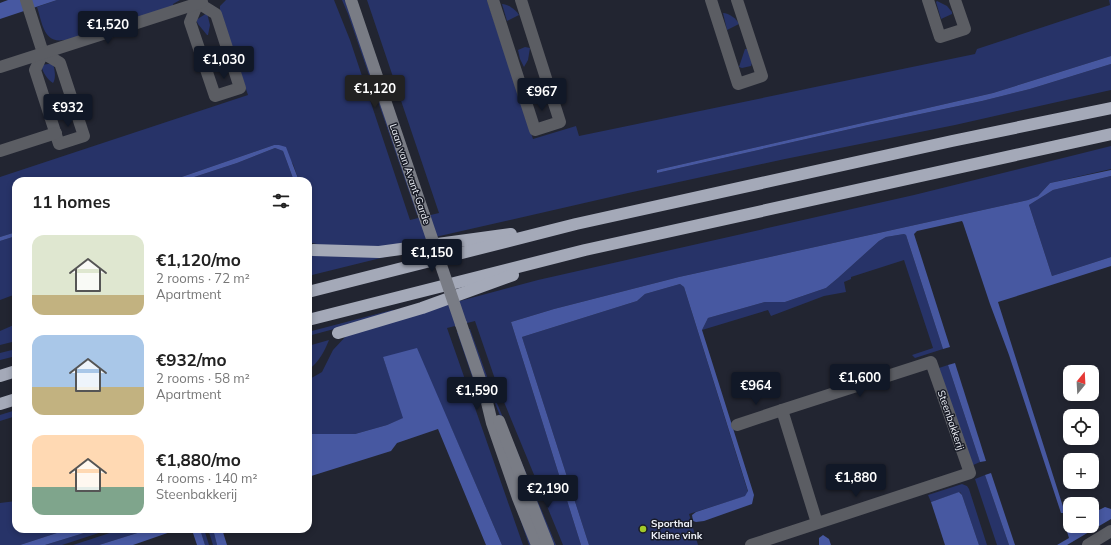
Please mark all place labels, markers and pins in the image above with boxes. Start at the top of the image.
pin: €1,520 [75,11,141,45]
pin: €1,030 [191,46,257,80]
pin: €1,120 [342,75,408,109]
pin: €967 [518,78,566,112]
pin: €932 [44,94,92,128]
pin: €1,150 [399,239,465,273]
pin: €1,600 [827,364,893,398]
pin: €964 [732,372,780,406]
pin: €1,590 [444,377,510,411]
pin: €1,880 [823,464,889,498]
pin: €2,190 [515,475,581,509]
place label: Sporthal Kleine vink [651,517,703,542]
marker: Sporthal Kleine vink [638,524,648,534]

